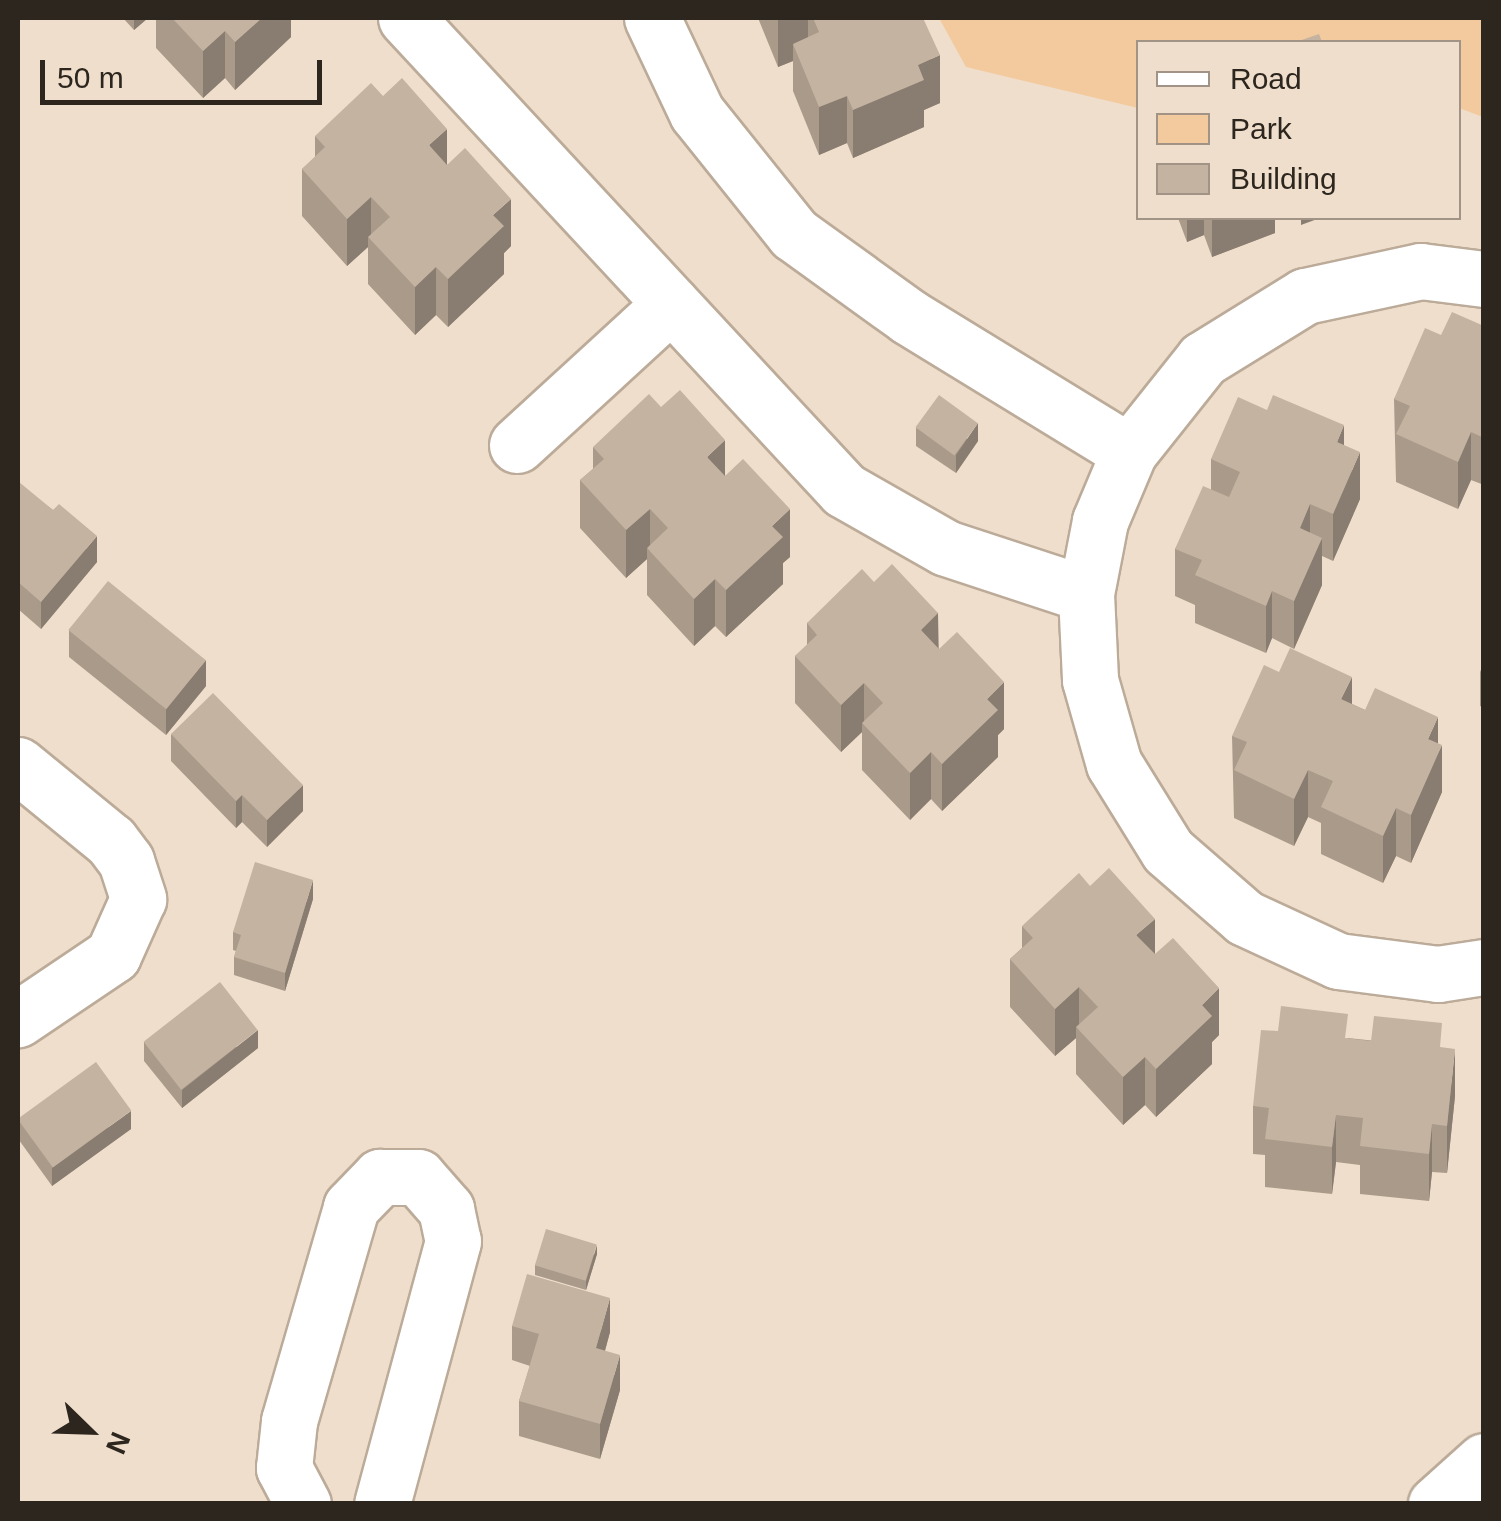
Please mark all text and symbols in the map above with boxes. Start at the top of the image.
scale bar [45,40,328,102]
legend [1136,40,1461,220]
text: 50 m [57,61,124,94]
text: Road [1230,62,1302,95]
text: Park [1230,112,1292,145]
text: Building [1230,162,1337,195]
north arrow [40,1381,140,1481]
text: N [100,1428,136,1458]

